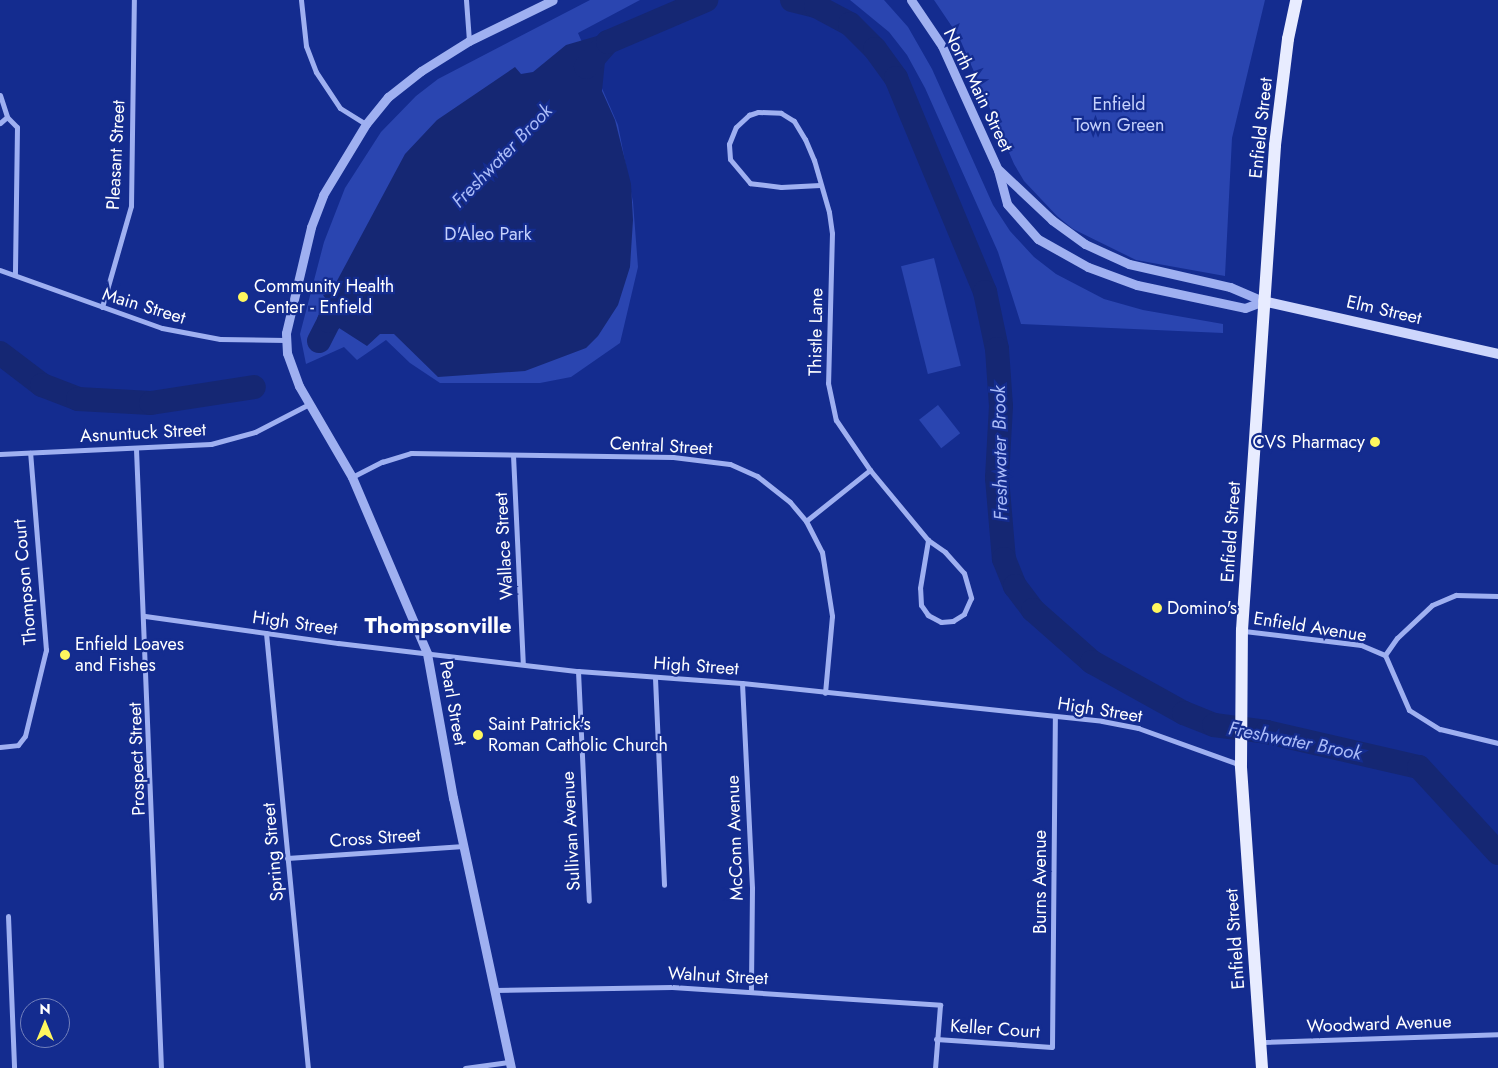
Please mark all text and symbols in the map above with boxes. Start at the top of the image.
street label: North Main Street [939,25,1017,155]
street label: Enfield Street [1245,77,1277,179]
park label: Enfield Town Green [1073,94,1165,136]
street label: Pleasant Street [102,100,130,210]
water label: Freshwater Brook [447,100,557,212]
park label: D'Aleo Park [444,223,532,245]
place label: Community Health Center - Enfield [254,276,394,318]
street label: Main Street [100,283,188,329]
street label: Thistle Lane [804,288,828,376]
marker: Community Health Center - Enfield [236,290,250,304]
street label: Elm Street [1344,291,1424,329]
water label: Freshwater Brook [987,385,1013,521]
street label: Asnuntuck Street [79,419,207,447]
place label: CVS Pharmacy [1252,431,1365,453]
street label: Central Street [609,433,713,459]
marker: CVS Pharmacy [1369,436,1381,448]
street label: Enfield Street [1217,481,1245,583]
street label: Wallace Street [490,492,518,600]
street label: Thompson Court [9,518,41,646]
place label: Domino's [1167,597,1237,619]
marker: Domino's [1151,602,1163,614]
street label: High Street [251,606,339,640]
street label: Enfield Avenue [1252,607,1368,647]
district label: Thompsonville [364,613,512,639]
place label: Enfield Loaves and Fishes [75,634,184,676]
marker: Enfield Loaves and Fishes [59,649,71,661]
street label: High Street [653,652,739,680]
street label: Pearl Street [435,659,471,747]
street label: High Street [1056,693,1144,727]
street label: Prospect Street [124,702,150,816]
place label: Saint Patrick's Roman Catholic Church [488,714,668,756]
water label: Freshwater Brook [1227,717,1363,765]
marker: Saint Patrick's Roman Catholic Church [472,729,484,741]
street label: Sullivan Avenue [557,771,585,891]
street label: McConn Avenue [722,775,748,901]
street label: Spring Street [258,802,288,902]
street label: Cross Street [329,824,421,852]
street label: Burns Avenue [1029,830,1051,934]
street label: Enfield Street [1221,888,1249,990]
street label: Walnut Street [667,963,769,989]
north arrow [20,998,70,1048]
text: N [39,999,51,1019]
street label: Woodward Avenue [1306,1011,1452,1037]
street label: Keller Court [949,1015,1041,1043]

